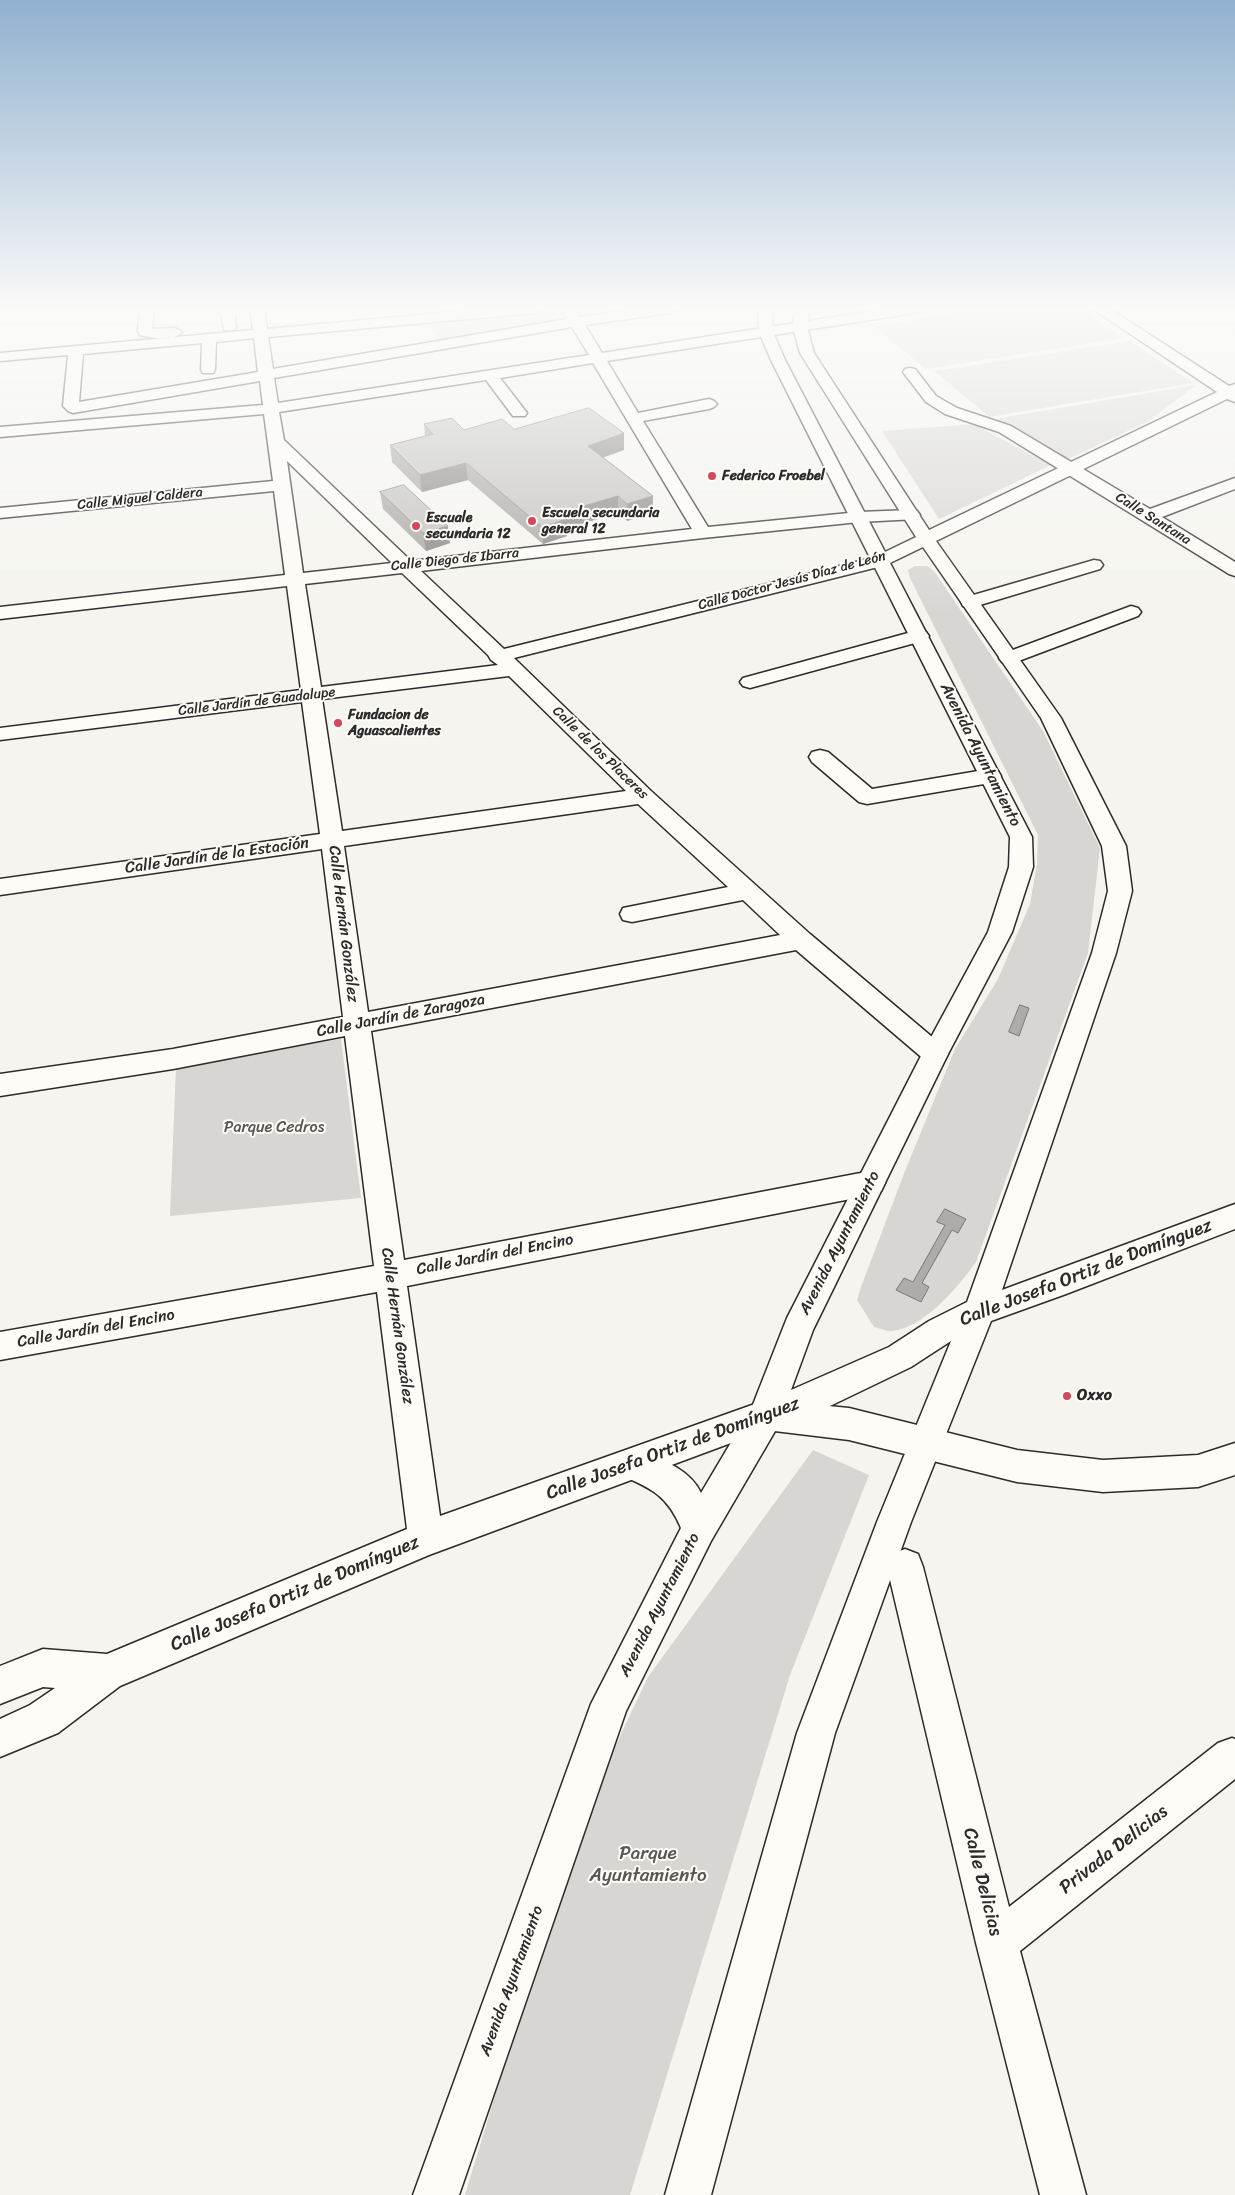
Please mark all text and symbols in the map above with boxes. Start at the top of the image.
place label: Federico Froebel [722,468,825,484]
marker: Federico Froebel [706,470,718,482]
street label: Calle Miguel Caldera [77,484,203,514]
street label: Calle Santana [1112,489,1194,549]
place label: Escuela secundaria general 12 [542,505,659,538]
place label: Escuale secundaria 12 [426,510,510,542]
marker: Escuela secundaria general 12 [526,515,538,527]
marker: Escuale secundaria 12 [410,520,422,532]
street label: Calle Diego de Ibarra [390,545,520,575]
street label: Calle Doctor Jesús Díaz de León [696,548,888,614]
street label: Avenida Ayuntamiento [935,680,1025,830]
street label: Calle Jardín de Guadalupe [177,684,337,720]
street label: Calle de los Placeres [549,703,651,803]
place label: Fundacion de Aguascalientes [348,707,441,740]
marker: Fundacion de Aguascalientes [332,717,344,729]
street label: Calle Jardín de la Estación [124,834,310,878]
street label: Calle Hernán González [324,844,362,1004]
street label: Calle Jardín de Zaragoza [315,990,487,1042]
park label: Parque Cedros [224,1118,324,1138]
street label: Avenida Ayuntamiento [795,1168,885,1318]
street label: Calle Josefa Ortiz de Domínguez [957,1214,1215,1332]
street label: Calle Jardín del Encino [415,1230,575,1280]
street label: Calle Hernán González [377,1246,417,1406]
street label: Calle Jardín del Encino [16,1306,176,1352]
place label: Oxxo [1077,1386,1112,1406]
marker: Oxxo [1061,1390,1073,1402]
street label: Calle Josefa Ortiz de Domínguez [543,1392,803,1506]
street label: Avenida Ayuntamiento [615,1530,705,1680]
street label: Calle Josefa Ortiz de Domínguez [167,1531,423,1657]
street label: Privada Delicias [1055,1801,1173,1899]
street label: Calle Delicias [958,1826,1006,1938]
park label: Parque Ayuntamiento [589,1843,707,1887]
street label: Avenida Ayuntamiento [476,1903,548,2059]

